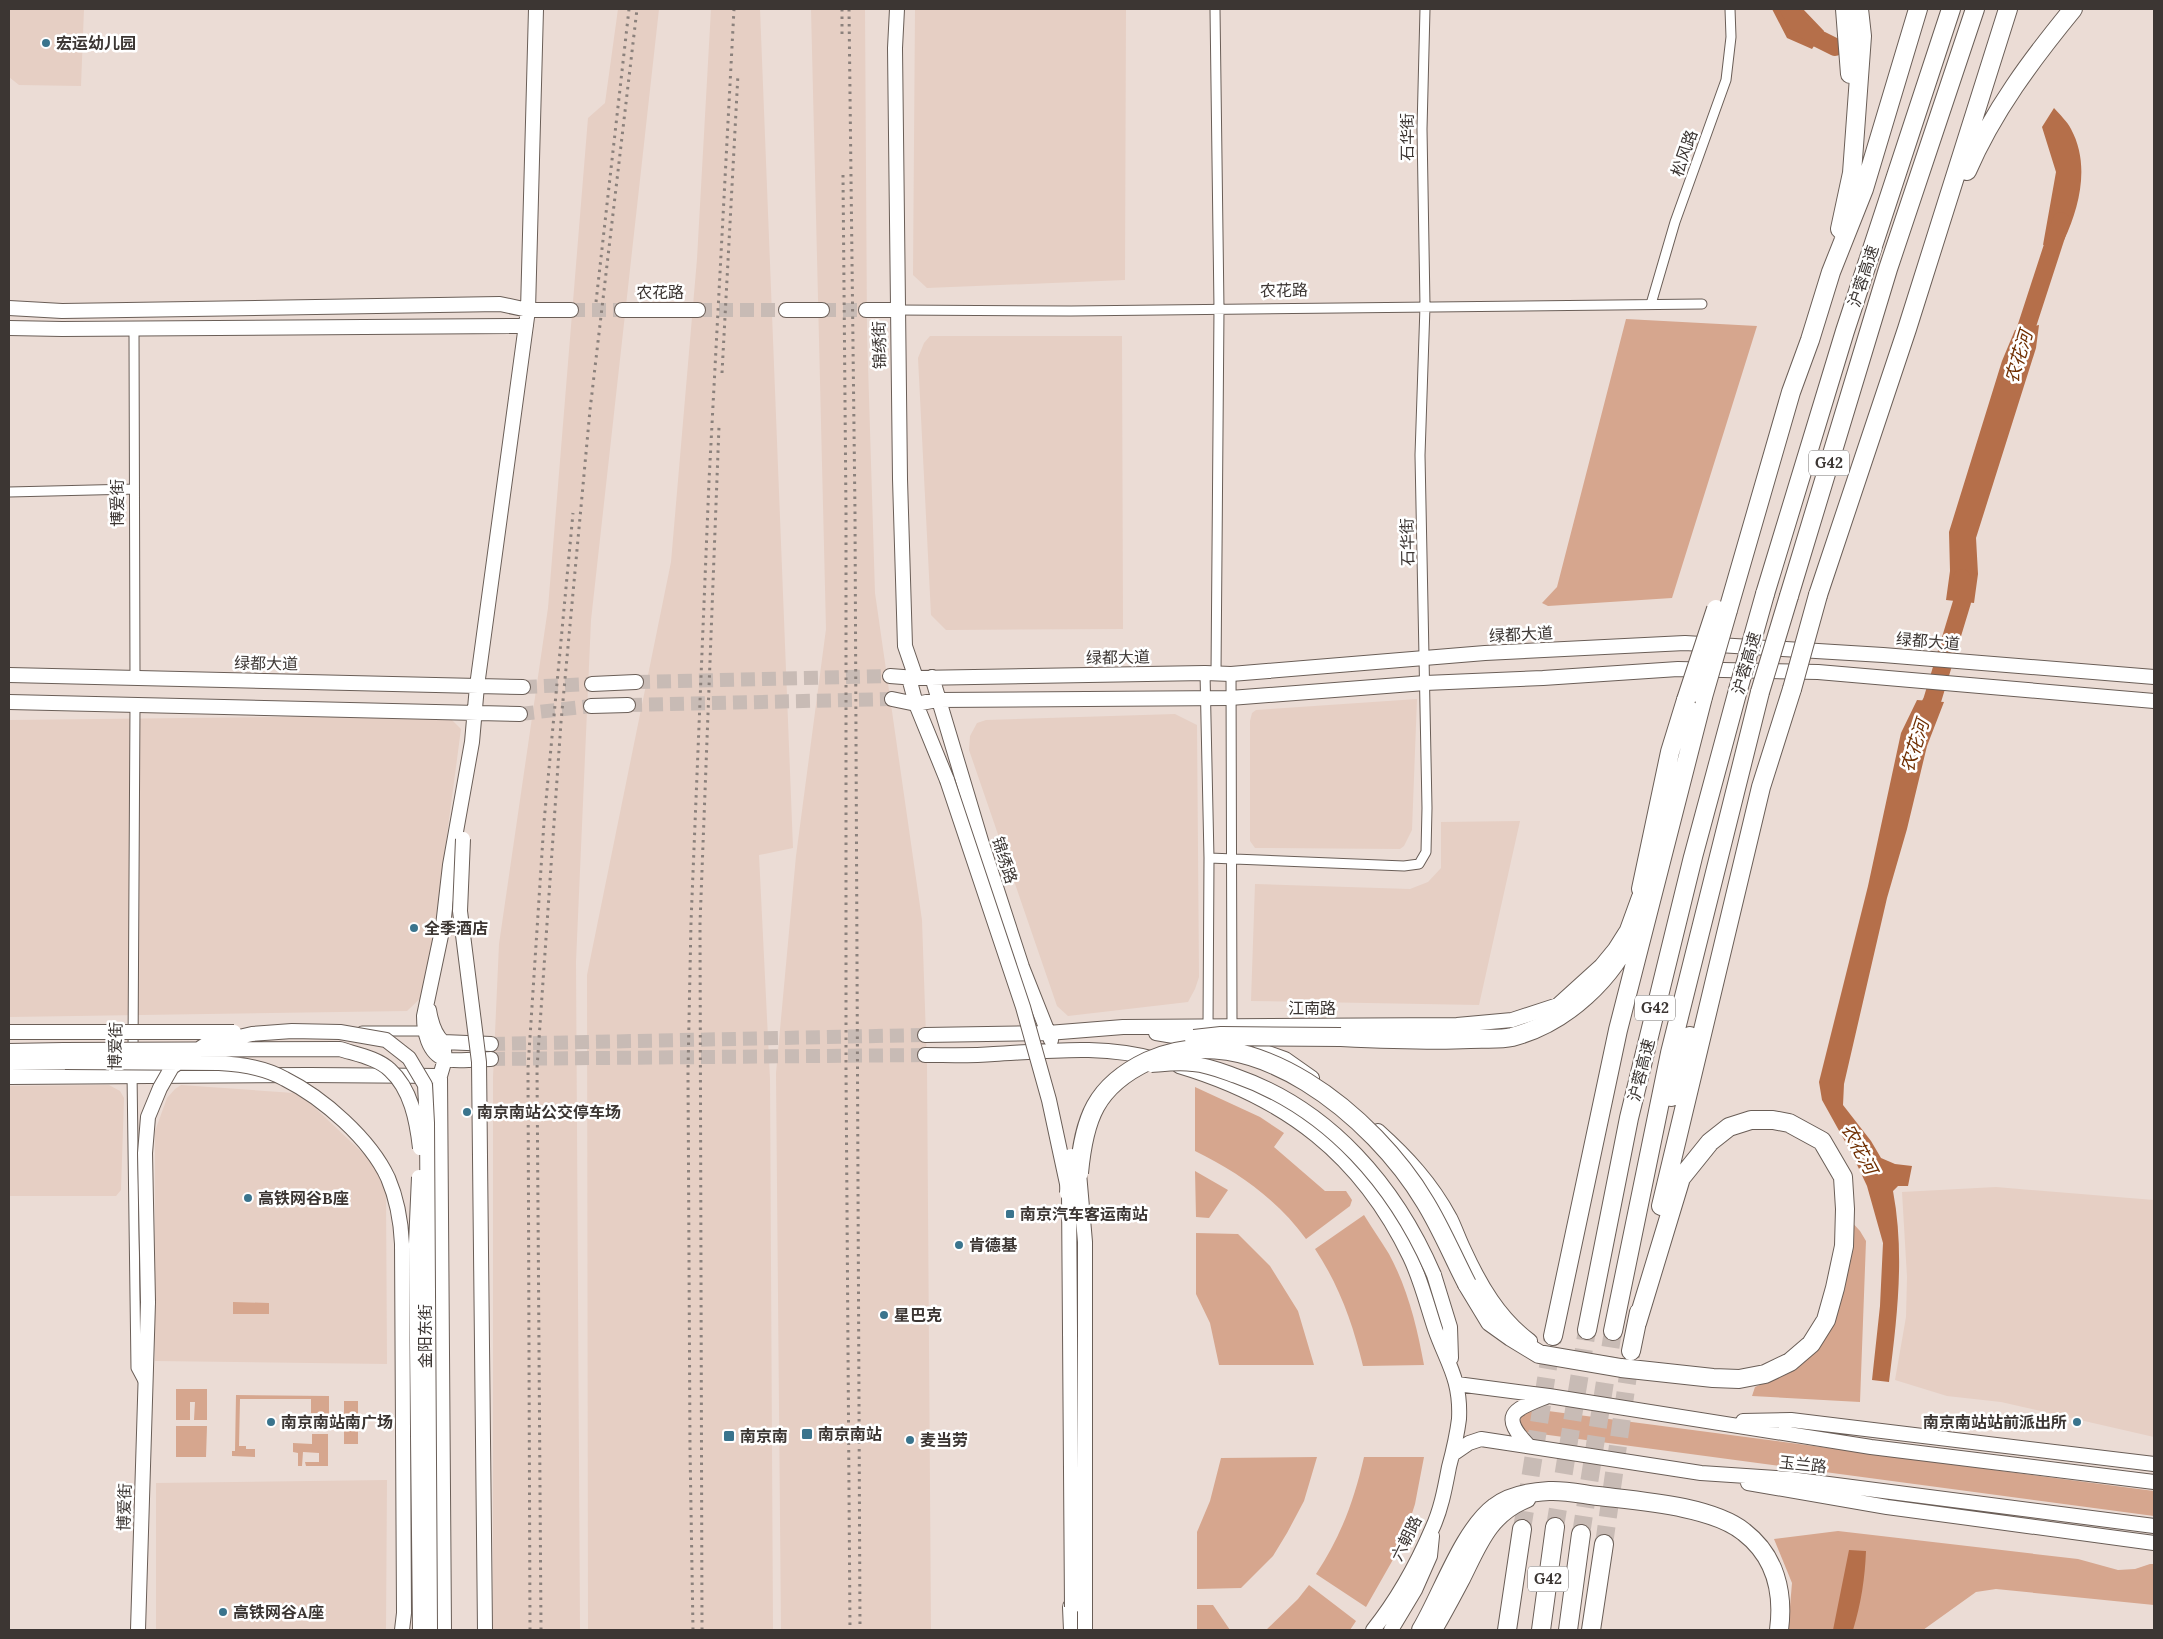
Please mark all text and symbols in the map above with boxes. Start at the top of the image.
place label: 宏运幼儿园 [56,33,136,53]
marker: 宏运幼儿园 [40,37,52,49]
street label: 石华街 [1397,113,1417,161]
street label: 松风路 [1667,127,1701,179]
street label: 沪蓉高速 [1844,242,1882,310]
street label: 农花路 [1260,280,1308,300]
street label: 农花路 [636,282,684,302]
street label: 锦绣街 [869,321,889,369]
water label: 农花河 [2000,325,2038,386]
road number: G42 [1809,450,1849,476]
street label: 博爱街 [107,479,127,527]
street label: 石华街 [1397,518,1417,566]
street label: 绿都大道 [1489,622,1553,646]
street label: 绿都大道 [1895,628,1961,654]
street label: 沪蓉高速 [1728,629,1764,697]
street label: 绿都大道 [1086,646,1150,668]
street label: 绿都大道 [234,652,298,674]
water label: 农花河 [1895,714,1935,775]
street label: 锦绣路 [988,834,1022,886]
place label: 全季酒店 [424,918,488,938]
marker: 全季酒店 [408,922,420,934]
road number: G42 [1635,996,1675,1020]
street label: 江南路 [1288,998,1336,1018]
street label: 博爱街 [105,1022,125,1070]
street label: 沪蓉高速 [1624,1037,1658,1103]
place label: 南京南站公交停车场 [477,1102,621,1122]
marker: 南京南站公交停车场 [461,1106,473,1118]
water label: 农花河 [1837,1120,1884,1181]
place label: 高铁网谷B座 [258,1188,349,1208]
marker: 高铁网谷B座 [242,1192,254,1204]
place label: 南京汽车客运南站 [1020,1204,1148,1224]
marker: 南京汽车客运南站 [1004,1208,1016,1220]
place label: 肯德基 [969,1235,1018,1255]
marker: 肯德基 [953,1239,965,1251]
street label: 金阳东街 [415,1304,435,1368]
place label: 星巴克 [894,1305,942,1325]
marker: 星巴克 [878,1309,890,1321]
place label: 南京南站南广场 [281,1412,393,1432]
place label: 南京南站站前派出所 [1923,1412,2067,1432]
marker: 南京南站南广场 [265,1416,277,1428]
marker: 南京南站站前派出所 [2071,1416,2083,1428]
place label: 南京南站 [818,1424,882,1444]
place label: 南京南 [740,1426,788,1446]
marker: 南京南站 [800,1427,814,1441]
marker: 南京南 [722,1429,736,1443]
place label: 麦当劳 [920,1430,968,1450]
marker: 麦当劳 [904,1434,916,1446]
street label: 玉兰路 [1778,1452,1828,1476]
street label: 博爱街 [113,1483,135,1531]
street label: 六朝路 [1386,1512,1426,1564]
road number: G42 [1528,1566,1568,1592]
place label: 高铁网谷A座 [233,1602,324,1622]
marker: 高铁网谷A座 [217,1606,229,1618]

